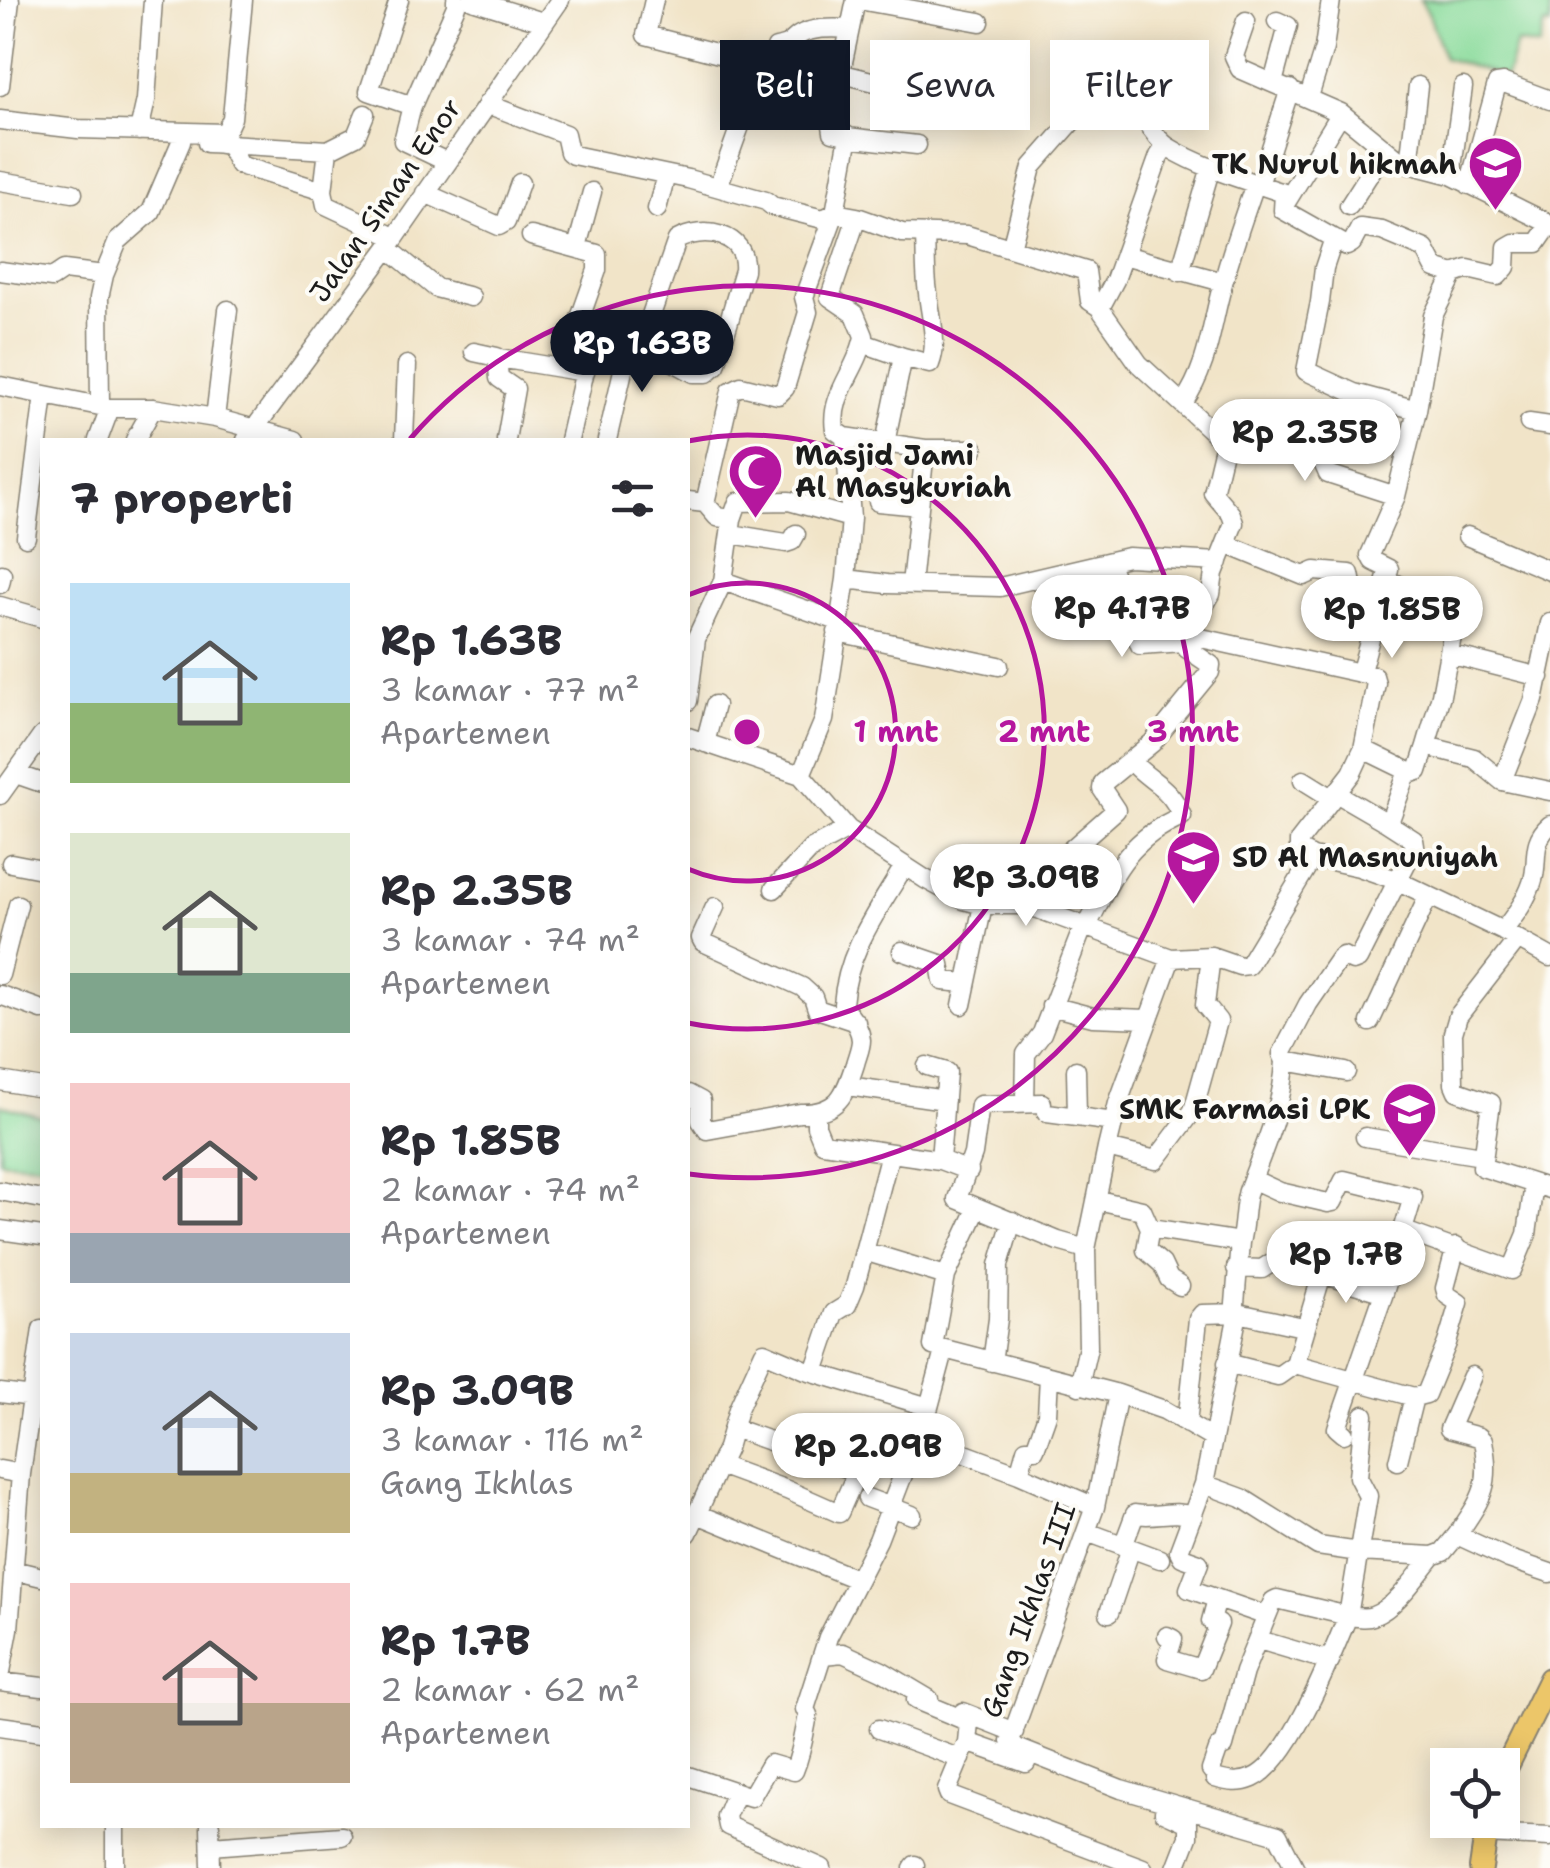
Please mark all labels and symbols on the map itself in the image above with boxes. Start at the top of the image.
street label: Jalan Siman Enor [300,90,470,310]
school or university icon: TK Nurul hikmah [1466,134,1526,213]
place label: TK Nurul hikmah [1212,145,1457,183]
pin: Rp 1.63B [539,310,745,395]
pin: Rp 2.35B [1202,399,1408,484]
place label: Masjid Jami Al Masykuriah [795,436,1012,506]
mosque icon: Masjid Jami Al Masykuriah [726,441,786,520]
pin: Rp 4.17B [1019,575,1225,660]
pin: Rp 1.85B [1289,576,1495,661]
text: 1 mnt [853,711,939,752]
text: 2 mnt [998,711,1090,752]
text: 3 mnt [1147,711,1239,752]
centre of rings [729,714,765,750]
school or university icon: SD Al Masnuniyah [1163,827,1223,906]
place label: SD Al Masnuniyah [1232,838,1498,876]
pin: Rp 3.09B [923,844,1129,929]
school or university icon: SMK Farmasi LPK [1379,1079,1439,1158]
place label: SMK Farmasi LPK [1119,1090,1370,1128]
pin: Rp 1.7B [1254,1221,1438,1306]
pin: Rp 2.09B [765,1413,971,1498]
street label: Gang Ikhlas III [971,1497,1085,1723]

